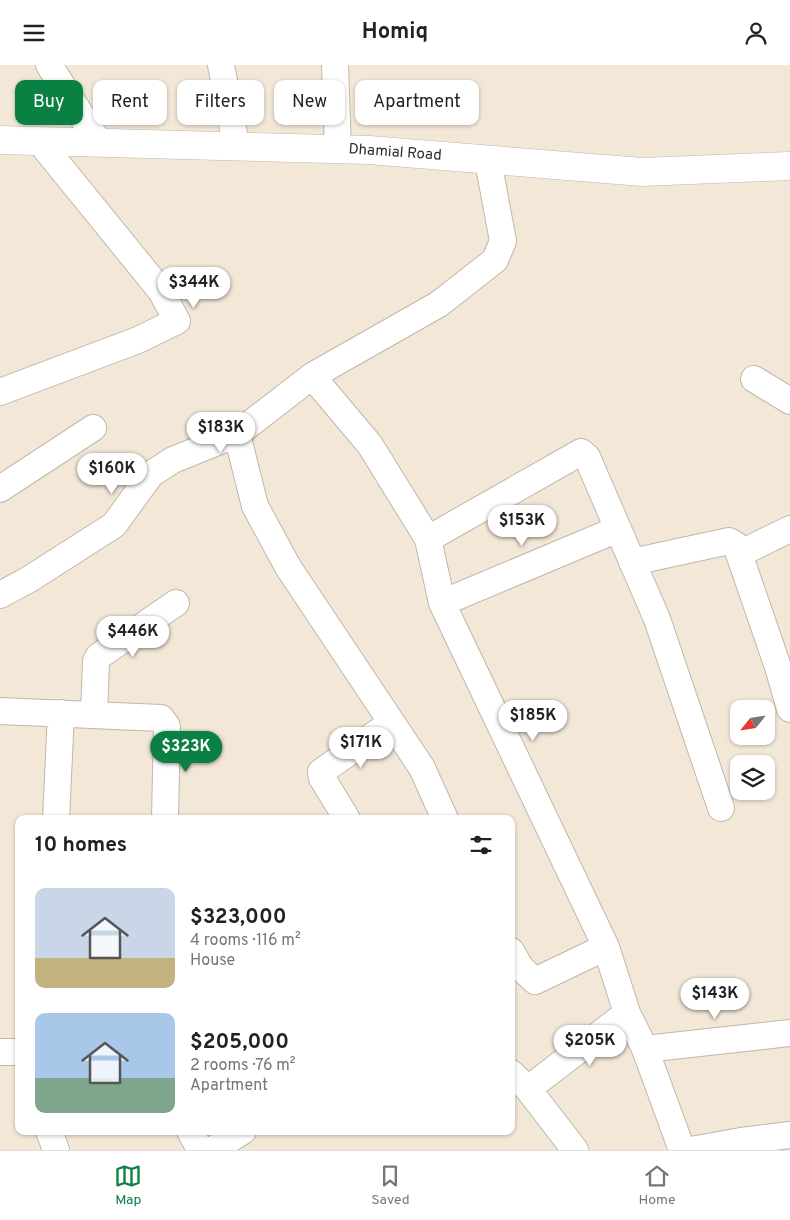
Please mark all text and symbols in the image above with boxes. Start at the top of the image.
icon: menu [20,19,48,47]
text: Homiq [362,19,428,46]
icon: person [742,19,770,47]
chip: Buy [15,80,83,125]
chip: Rent [93,80,167,125]
chip: Filters [177,80,264,125]
chip: New [274,80,345,125]
chip: Apartment [355,80,479,125]
street label: Dhamial Road [348,140,442,166]
pin: $344K [159,267,229,309]
text: $344K [168,273,220,293]
pin: $183K [186,411,256,454]
text: $183K [198,418,244,438]
pin: $160K [77,453,147,495]
text: $160K [88,459,136,479]
pin: $153K [487,505,557,547]
text: $153K [499,511,545,531]
pin: $446K [98,615,168,658]
text: $446K [107,622,159,642]
pin: $185K [498,699,568,742]
north arrow [730,700,775,745]
map controls [730,700,775,800]
text: $185K [509,706,557,726]
pin: $171K [326,727,396,769]
pin: $323K [151,731,221,773]
text: $171K [340,733,382,753]
text: $323K [161,737,211,757]
button: layers [730,755,775,800]
icon: filters [467,831,495,859]
text: 10 homes [35,832,127,859]
text: $323,000 [190,904,287,931]
icon: home [75,908,135,968]
text: 4 rooms · 116 m² [190,931,301,951]
text: House [190,951,235,971]
pin: $143K [680,977,750,1020]
text: $143K [691,984,739,1004]
pin: $205K [555,1025,625,1067]
text: $205,000 [190,1029,289,1056]
text: $205K [564,1031,616,1051]
icon: home [75,1033,135,1093]
text: 2 rooms · 76 m² [190,1056,296,1076]
text: Apartment [190,1076,268,1096]
tab: Map [114,1162,142,1209]
tab: Saved [371,1162,410,1209]
tab: Home [638,1162,676,1209]

